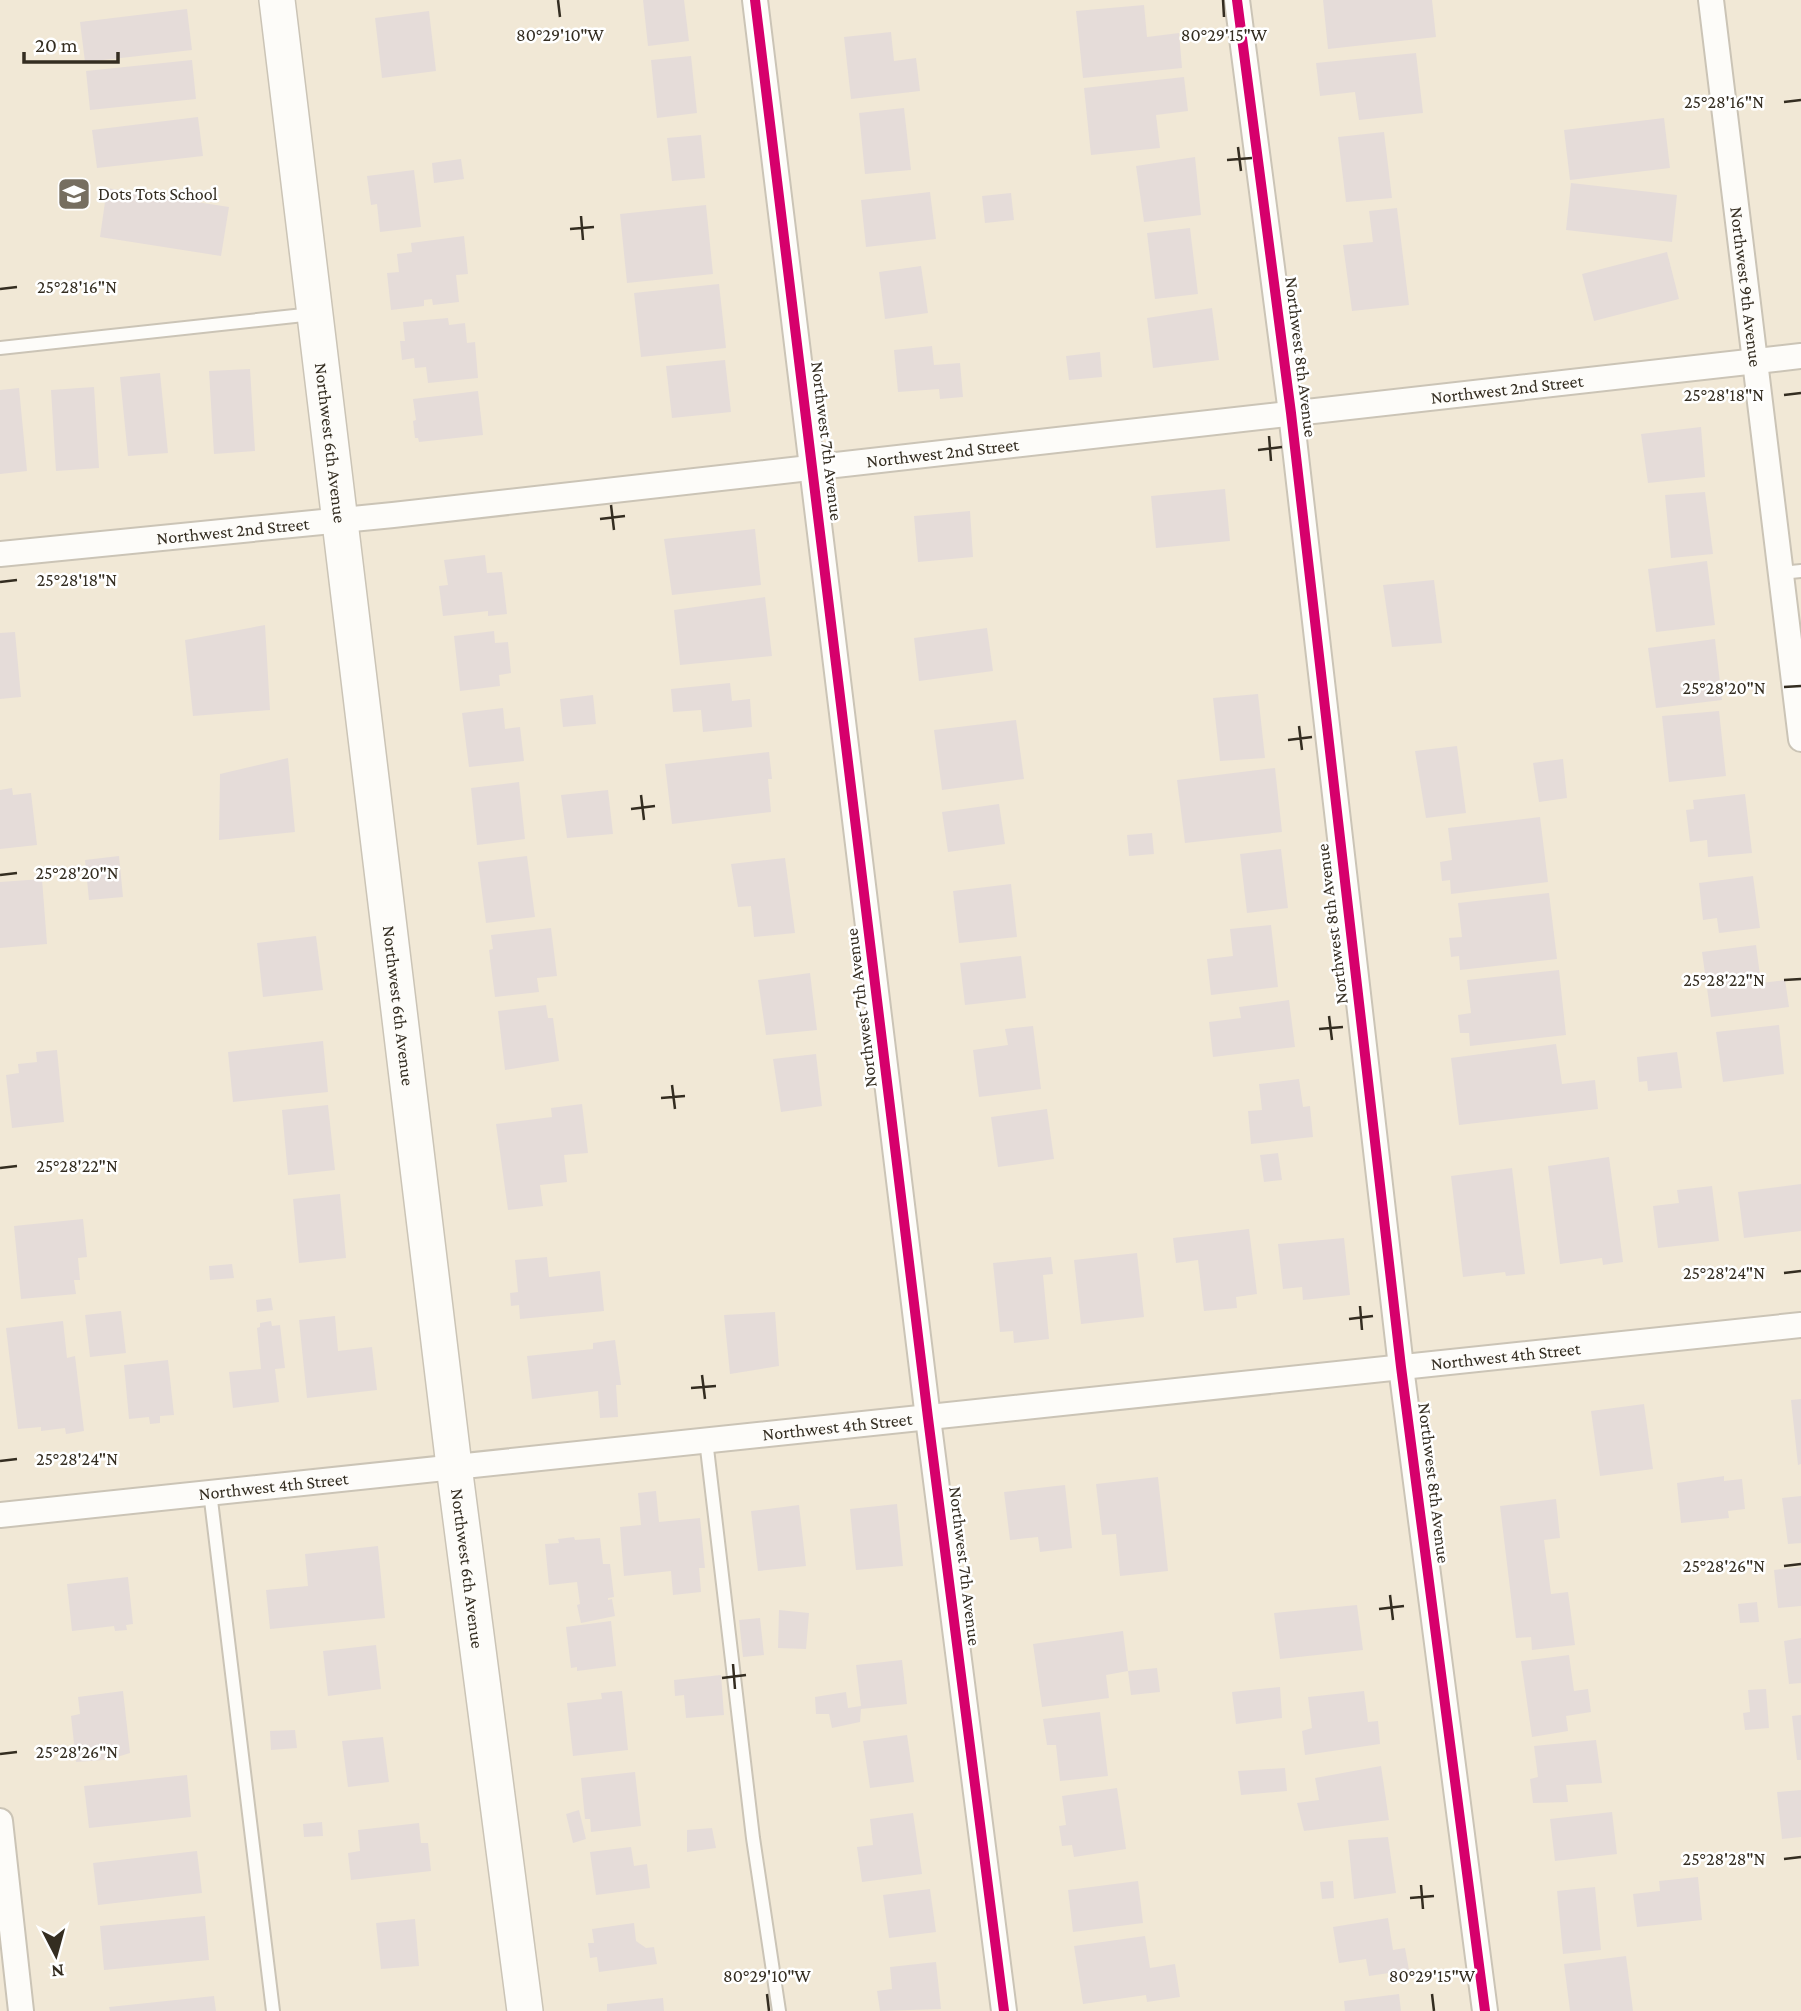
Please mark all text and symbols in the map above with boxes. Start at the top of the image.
scale bar [24,21,119,65]
text: 80°29'10"W [516,25,604,45]
text: 80°29'15"W [1181,25,1268,45]
text: 20 m [35,33,78,57]
text: 25°28'16"N [1684,92,1764,112]
school or university icon: Dots Tots School [55,175,93,213]
place label: Dots Tots School [98,184,218,204]
street label: Northwest 9th Avenue [1726,206,1766,368]
street label: Northwest 8th Avenue [1281,276,1321,439]
text: 25°28'16"N [37,277,117,297]
street label: Northwest 7th Avenue [807,360,847,522]
street label: Northwest 6th Avenue [311,362,350,524]
street label: Northwest 2nd Street [1430,371,1585,408]
text: 25°28'18"N [1684,385,1764,405]
street label: Northwest 2nd Street [865,434,1021,471]
street label: Northwest 2nd Street [156,513,311,548]
text: 25°28'18"N [37,570,117,590]
text: 25°28'20"N [1682,678,1766,698]
street label: Northwest 8th Avenue [1312,842,1352,1005]
text: 25°28'20"N [35,863,119,883]
street label: Northwest 6th Avenue [379,924,418,1087]
street label: Northwest 7th Avenue [841,927,881,1089]
text: 25°28'22"N [1683,970,1765,990]
text: 25°28'22"N [36,1156,118,1176]
text: 25°28'24"N [1683,1263,1765,1283]
street label: Northwest 4th Street [1430,1338,1583,1374]
street label: Northwest 8th Avenue [1414,1402,1454,1565]
street label: Northwest 4th Street [761,1409,914,1445]
text: 25°28'24"N [36,1449,118,1469]
street label: Northwest 4th Street [198,1468,350,1504]
street label: Northwest 7th Avenue [945,1485,985,1647]
street label: Northwest 6th Avenue [447,1487,488,1650]
text: 25°28'26"N [1683,1556,1765,1576]
text: 25°28'26"N [36,1742,118,1762]
text: 25°28'28"N [1683,1849,1766,1869]
north arrow [21,1920,91,1990]
text: N [50,1960,65,1983]
text: 80°29'10"W [723,1966,811,1986]
text: 80°29'15"W [1389,1966,1476,1986]

